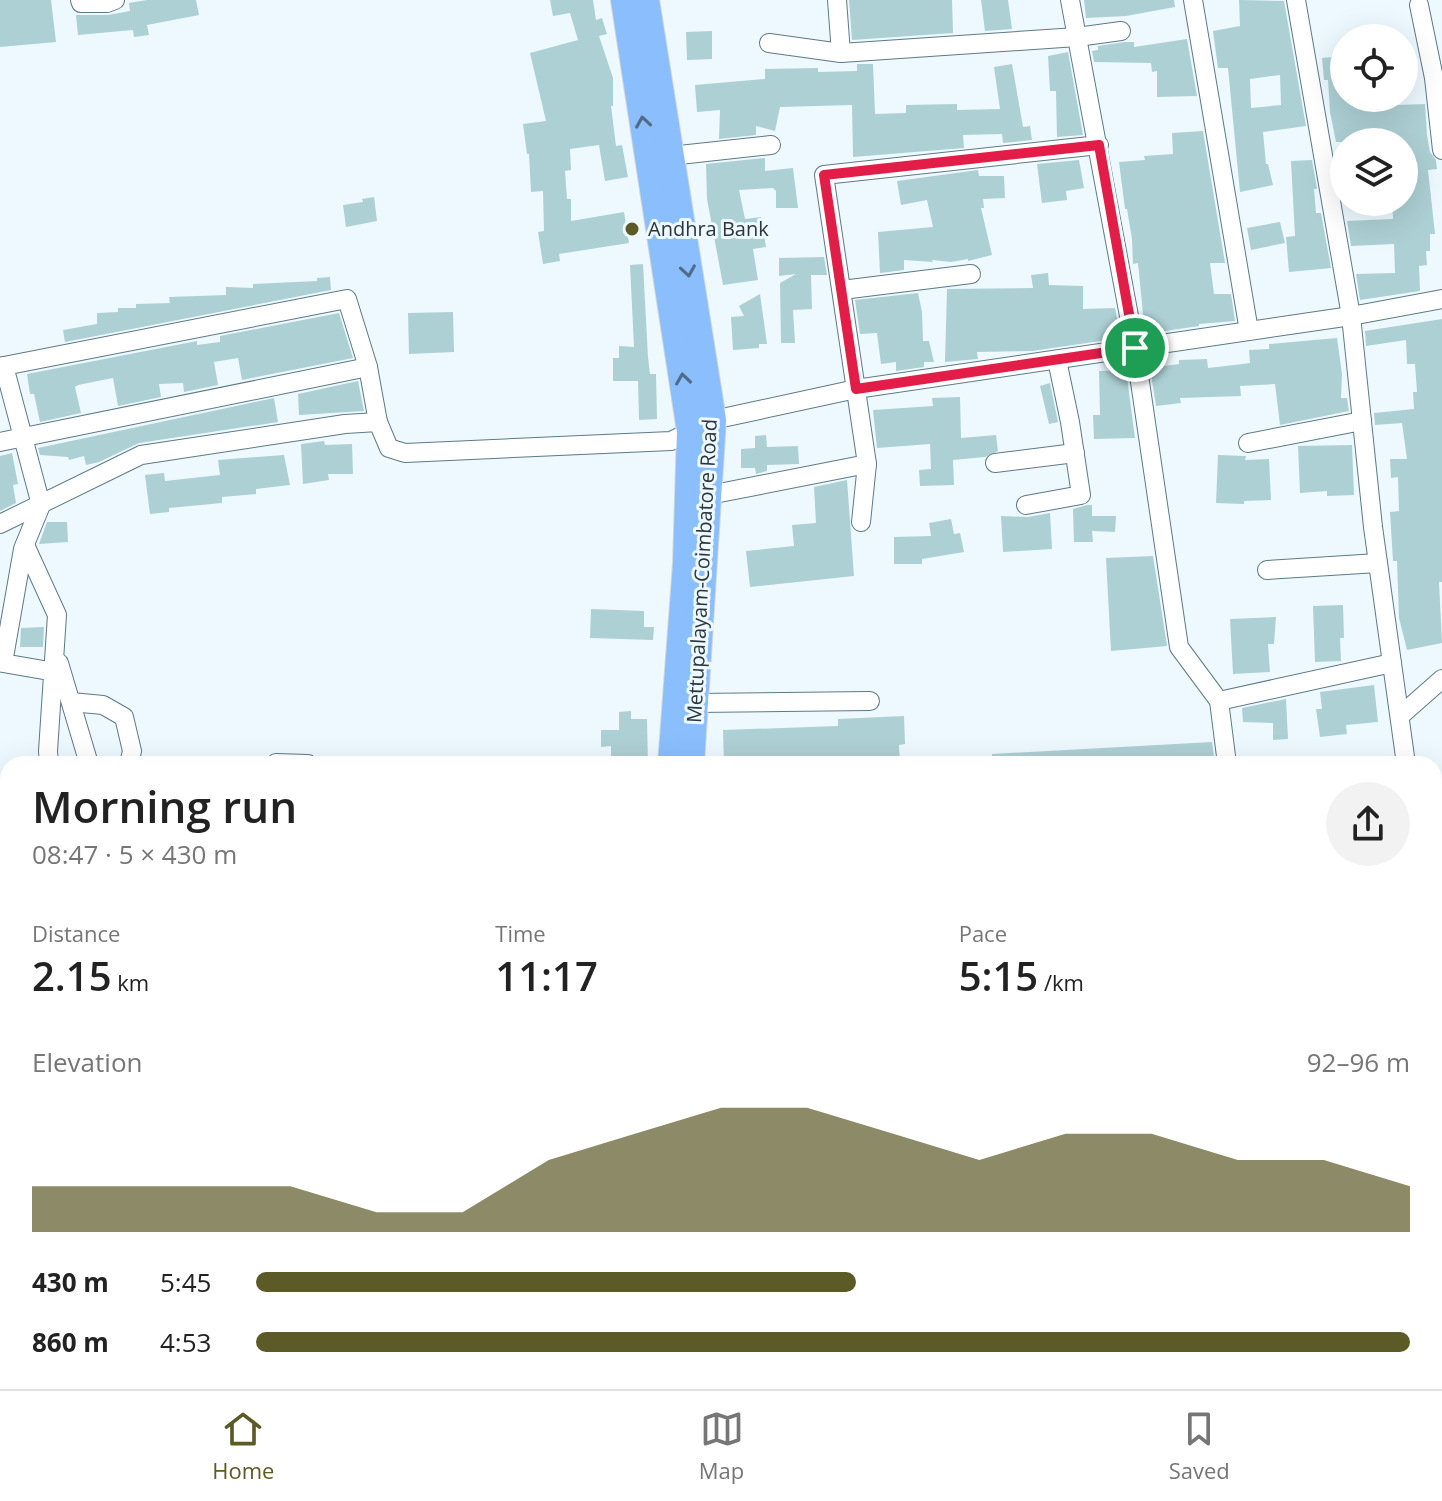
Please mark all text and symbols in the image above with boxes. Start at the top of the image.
map controls [1330,24,1418,216]
button: locate [1330,24,1418,112]
one-way arrow [635,115,652,129]
button: layers [1330,128,1418,216]
place label: Andhra Bank [648,215,769,242]
marker: Andhra Bank [623,220,641,238]
one-way arrow [679,264,696,278]
pin [1101,314,1169,382]
icon: arrive [1113,326,1157,370]
one-way arrow [675,372,692,386]
street label: Mettupalayam-Coimbatore Road [680,418,723,724]
text: Morning run [32,776,297,836]
button: share [1326,782,1410,866]
text: 08:47 · 5 × 430 m [32,836,237,872]
text: Distance [32,918,120,948]
text: Time [495,918,546,948]
text: Pace [959,918,1007,948]
text: 2.15 [32,948,112,1003]
text: 11:17 [495,948,598,1003]
text: 5:15 [959,948,1038,1003]
text: km [112,967,149,997]
text: /km [1038,967,1084,997]
text: Elevation [32,1044,142,1080]
text: 92–96 m [1307,1044,1410,1080]
text: 430 m [32,1264,109,1300]
text: 5:45 [160,1264,211,1300]
text: 860 m [32,1324,109,1360]
text: 4:53 [160,1324,211,1360]
tab: Home [212,1407,274,1485]
tab: Map [699,1407,744,1485]
tab: Saved [1169,1407,1230,1485]

